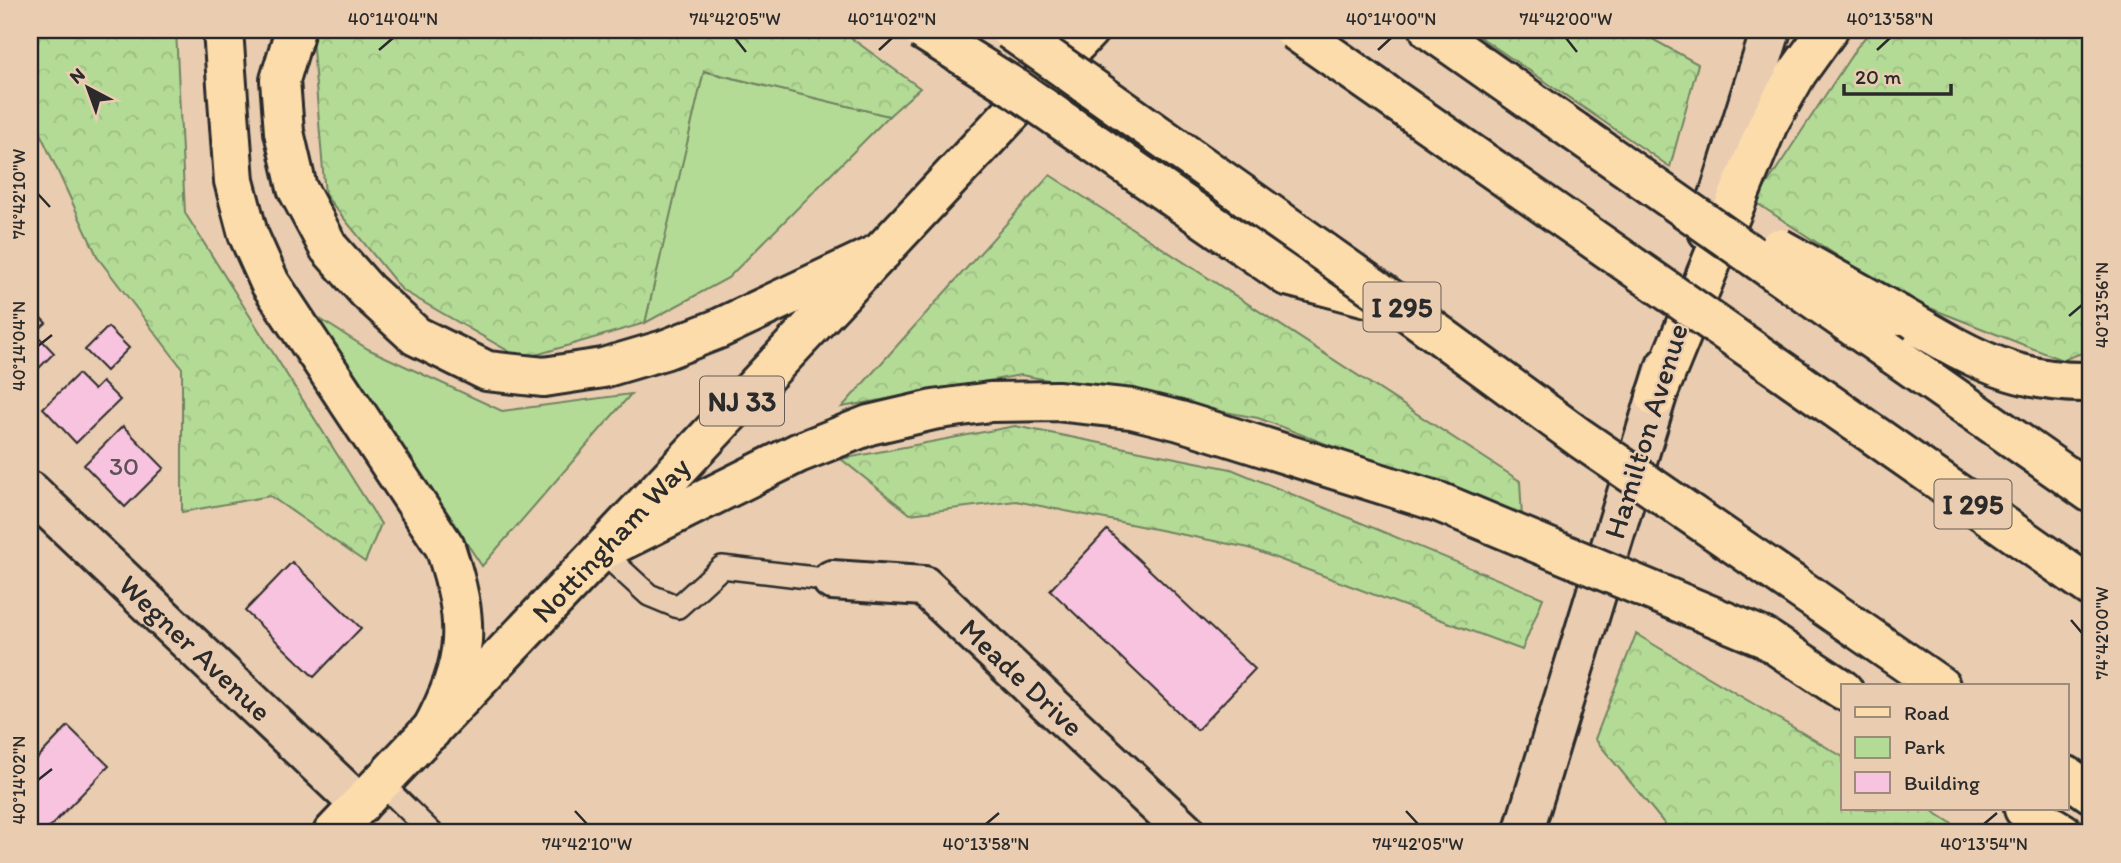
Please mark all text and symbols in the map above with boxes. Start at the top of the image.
text: 40°14'04"N [348,8,438,30]
text: 74°42'05"W [689,8,781,30]
text: 40°14'02"N [847,8,937,30]
text: 40°14'00"N [1346,8,1436,30]
text: 74°42'00"W [1520,8,1612,30]
text: 40°13'58"N [1847,8,1933,30]
north arrow [52,52,122,122]
scale bar [1844,52,1951,96]
text: N [65,63,90,88]
text: 20 m [1855,64,1902,89]
text: 74°42'10"W [8,149,30,239]
text: 40°13'56"N [2091,262,2113,348]
road number: I 295 [1364,282,1440,332]
text: 40°14'04"N [8,301,30,391]
street label: Hamilton Avenue [1595,319,1696,543]
road number: NJ 33 [700,376,784,426]
street label: Nottingham Way [524,449,698,630]
house number: 30 [109,450,139,482]
road number: I 295 [1934,480,2011,528]
street label: Wegner Avenue [111,566,280,729]
text: 74°42'00"W [2091,587,2113,679]
street label: Meade Drive [952,610,1092,744]
legend [1841,684,2068,810]
text: Road [1904,700,1950,725]
text: Park [1904,734,1946,759]
text: 40°14'02"N [8,735,30,825]
text: Building [1904,770,1980,795]
text: 74°42'10"W [542,833,632,855]
text: 40°13'58"N [943,833,1029,855]
text: 74°42'05"W [1372,833,1464,855]
text: 40°13'54"N [1940,833,2028,855]

